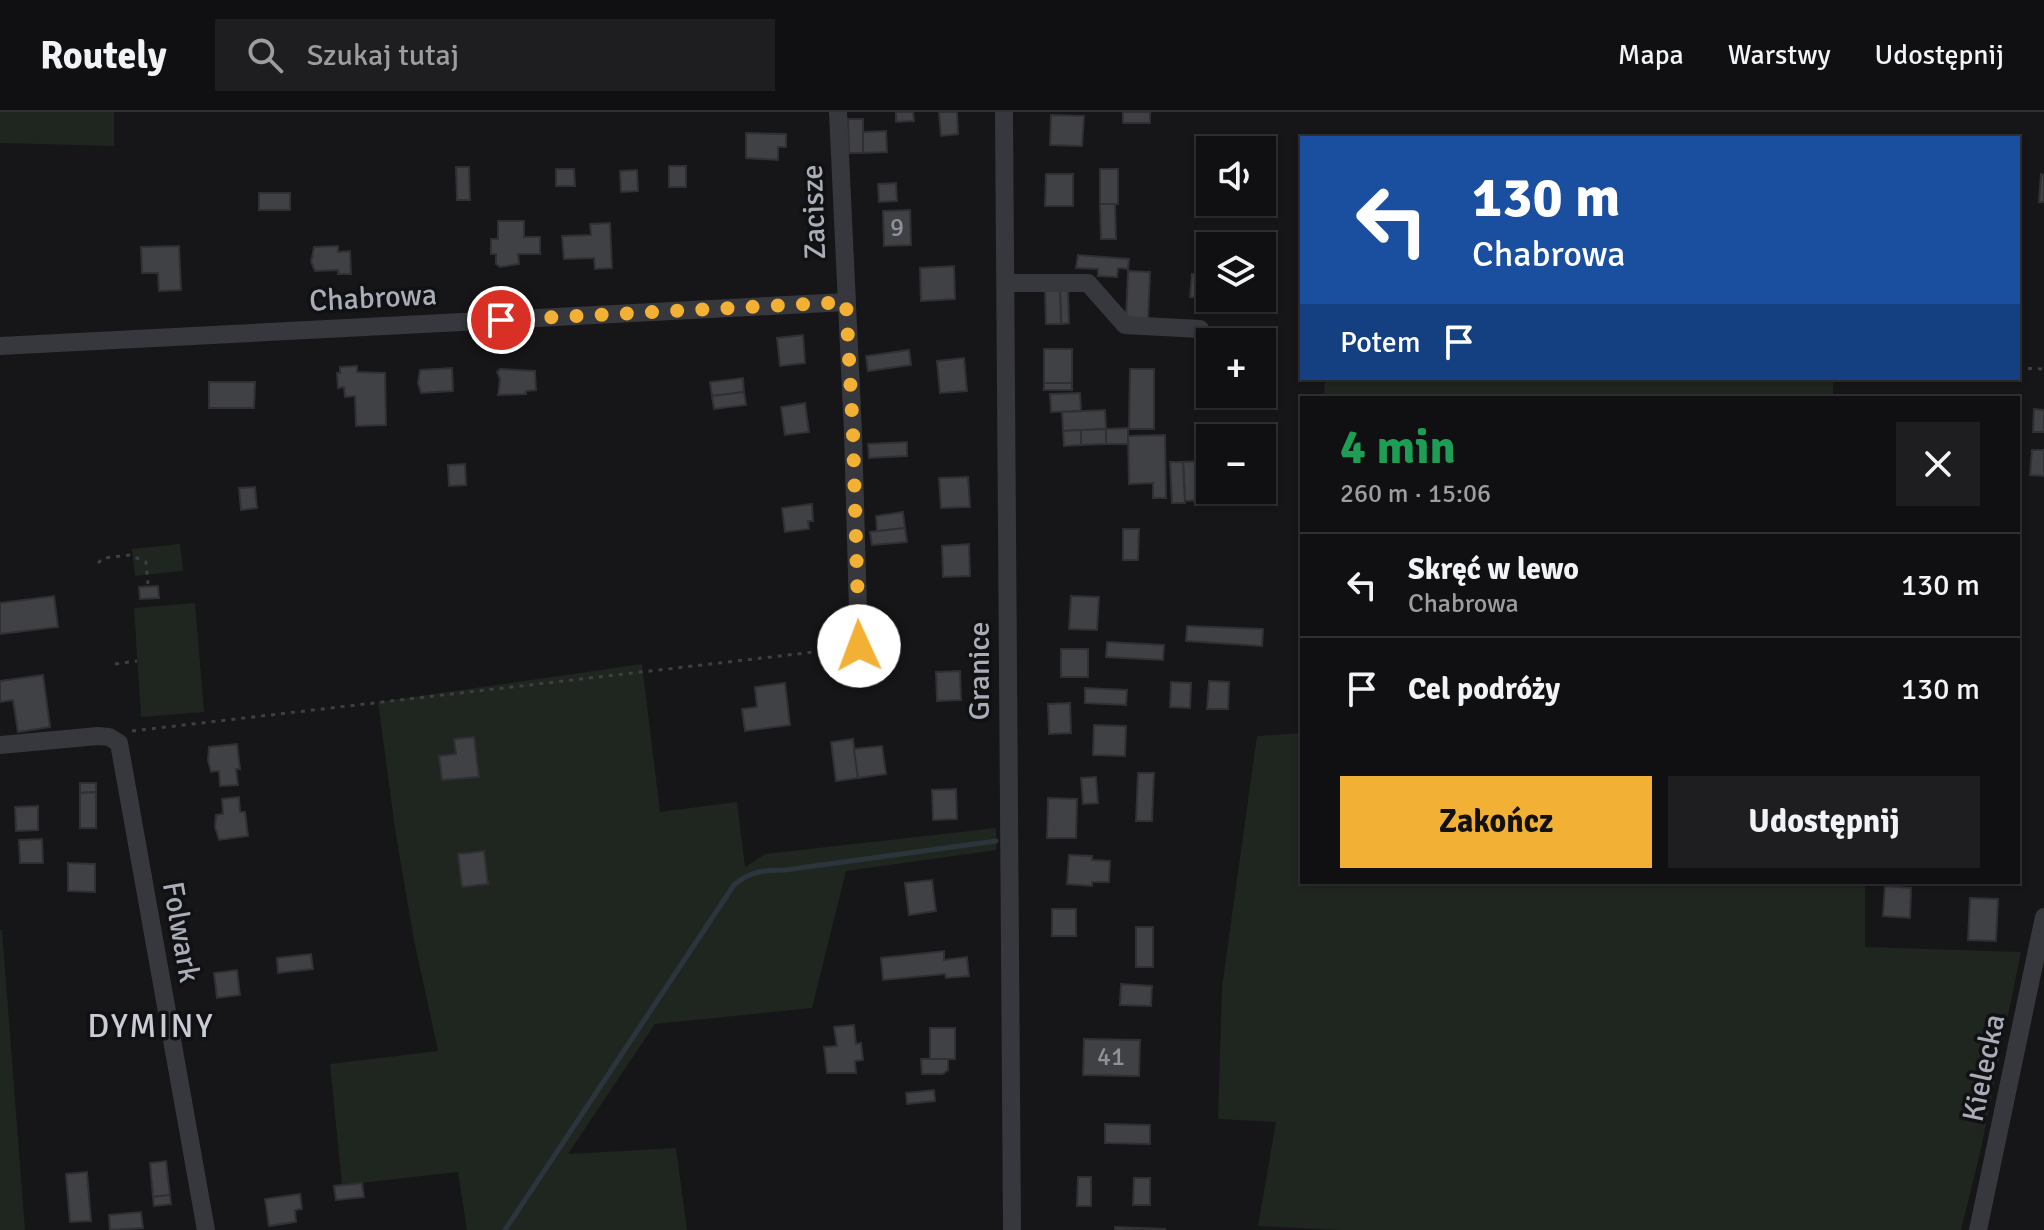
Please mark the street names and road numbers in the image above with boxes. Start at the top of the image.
street label: Zacisze [794,164,834,260]
street label: Chabrowa [308,276,438,320]
street label: Granice [961,622,998,720]
street label: Folwark [154,879,208,985]
street label: Kielecka [1955,1011,2013,1125]

